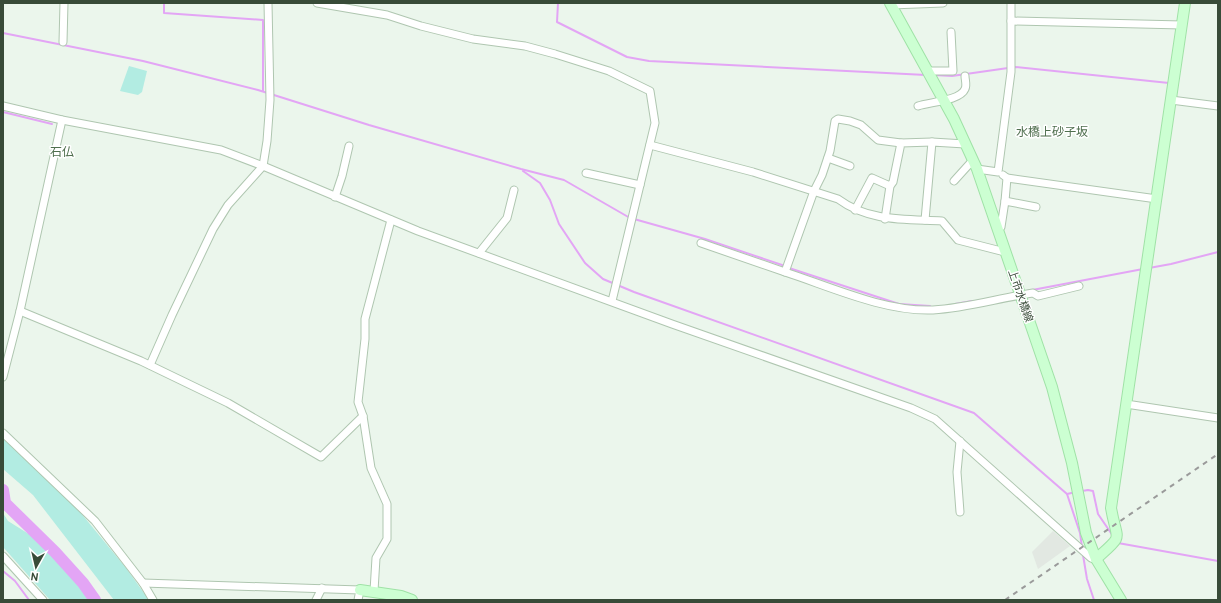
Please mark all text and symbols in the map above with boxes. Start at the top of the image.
district label: 水橋上砂子坂 [1016,125,1088,141]
district label: 石仏 [50,145,74,161]
street label: 上市水橋線 [1004,268,1036,324]
north arrow [16,547,56,587]
text: N [30,568,40,583]

